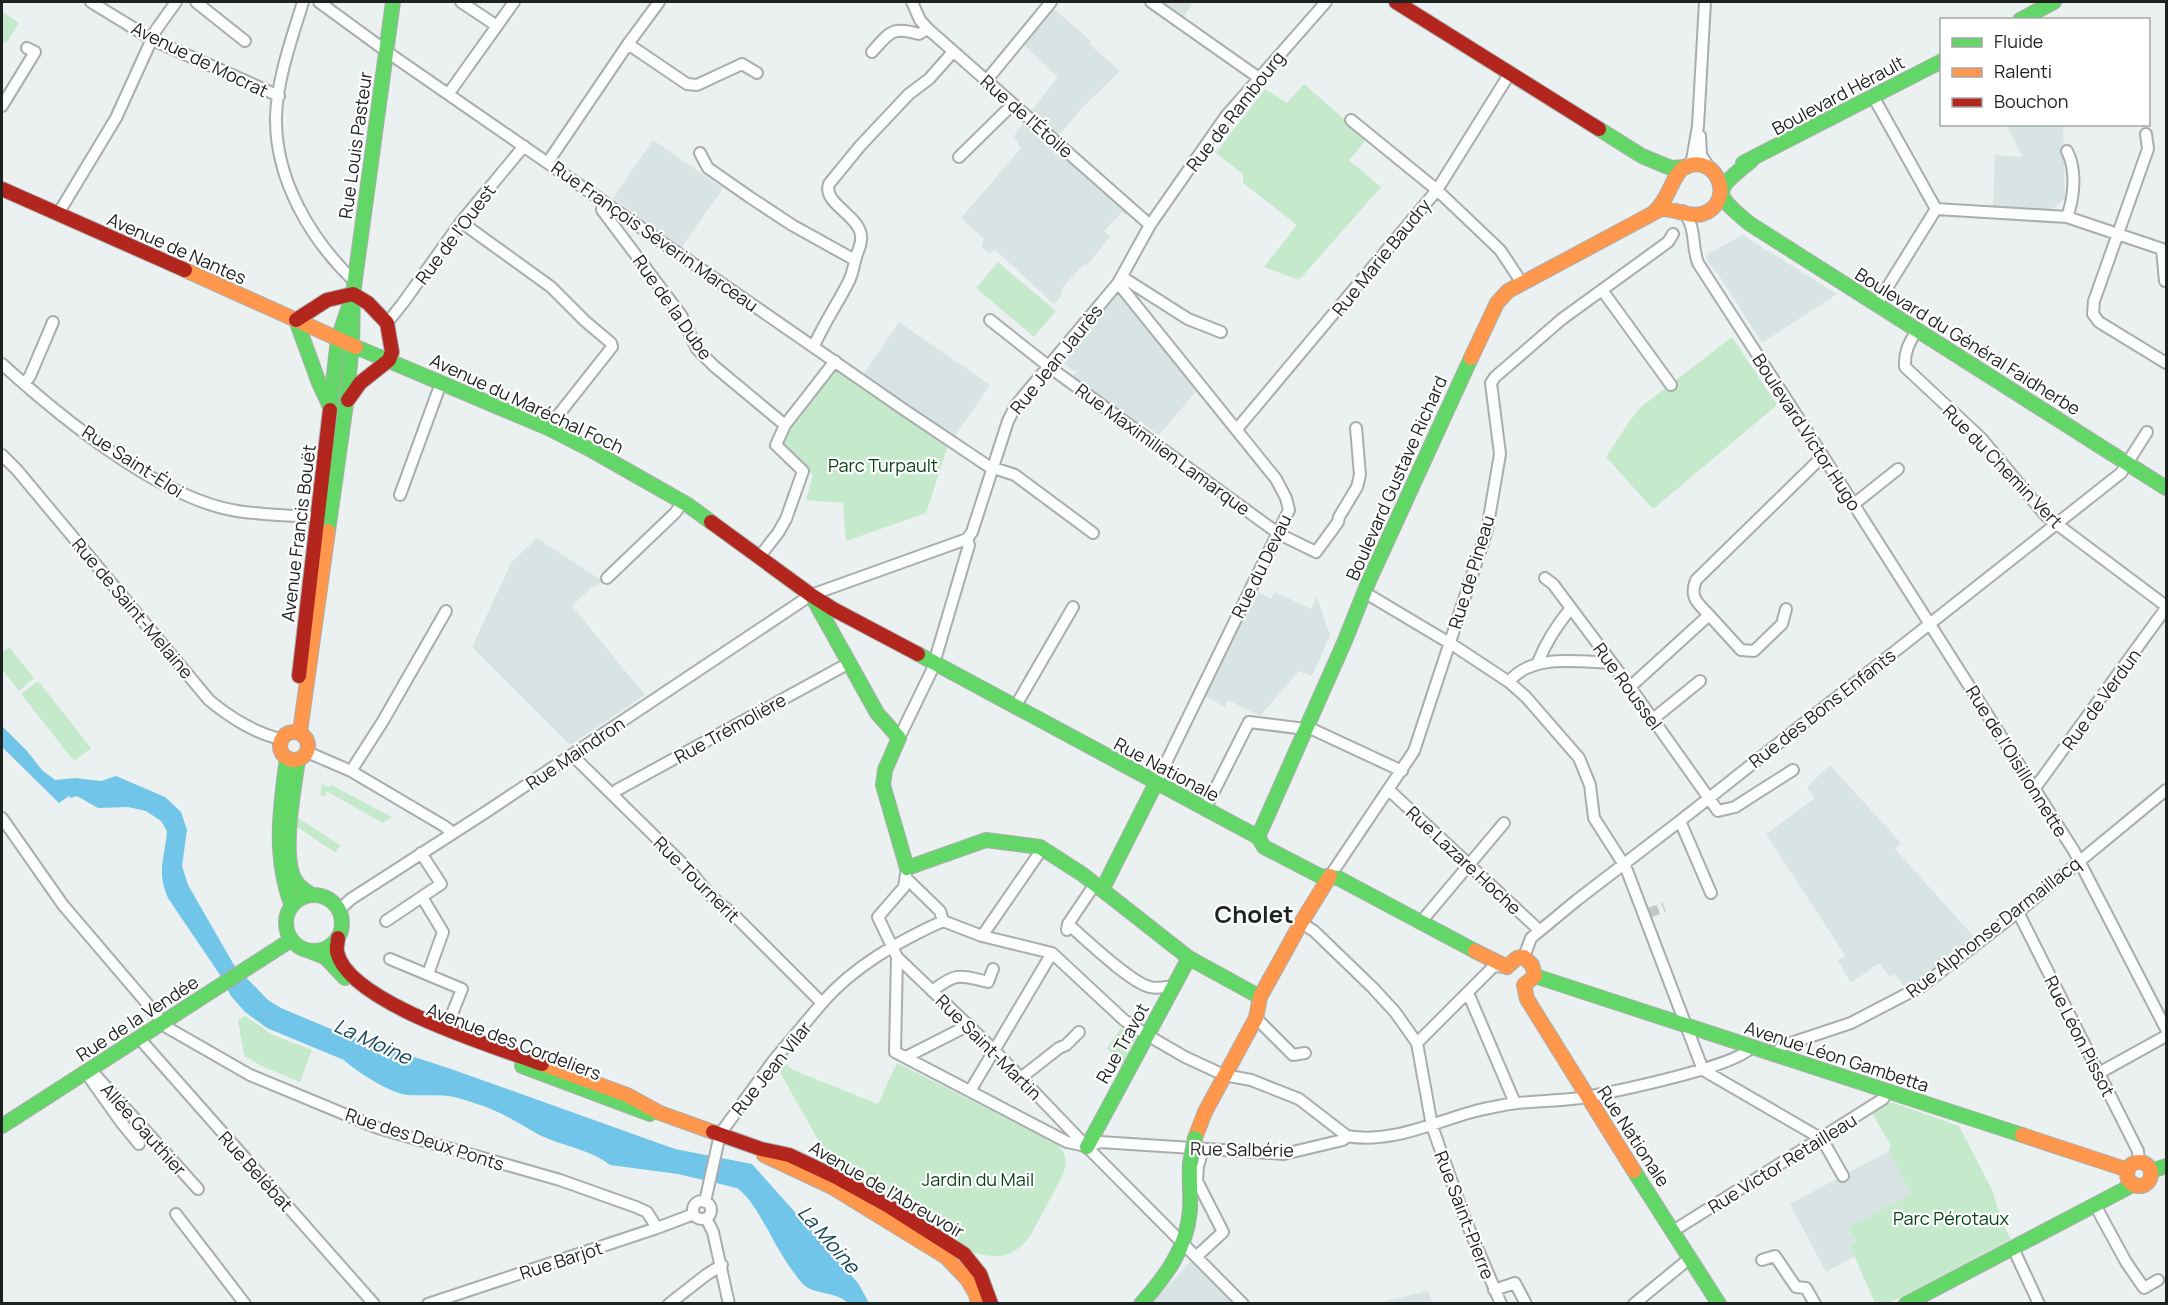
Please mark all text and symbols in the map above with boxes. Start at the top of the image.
street label: Avenue de Mocrat [128,16,272,102]
legend [1940,18,2150,126]
text: Fluide [1994,29,2043,53]
street label: Rue de Rambourg [1180,46,1290,176]
street label: Boulevard Hérault [1767,50,1909,140]
text: Ralenti [1994,59,2052,83]
street label: Rue Louis Pasteur [333,69,377,220]
street label: Rue de l’Étoile [976,69,1078,163]
text: Bouchon [1994,89,2068,113]
street label: Rue François Séverin Marceau [547,155,763,317]
street label: Rue de l’Ouest [409,179,501,289]
street label: Rue Marie Baudry [1326,193,1436,321]
street label: Avenue de Nantes [104,207,250,289]
street label: Rue de la Dube [628,250,718,364]
street label: Boulevard du Général Faidherbe [1851,262,2085,420]
street label: Rue Jean Jaurès [1004,299,1108,419]
street label: Avenue du Maréchal Foch [426,348,628,458]
street label: Boulevard Victor Hugo [1747,349,1867,515]
street label: Boulevard Gustave Richard [1340,372,1452,584]
street label: Rue Maximilien Lamarque [1071,378,1255,520]
street label: Rue du Chemin Vert [1938,399,2068,533]
street label: Rue Saint-Éloi [78,419,188,503]
street label: Avenue Francis Bouët [275,443,321,623]
park label: Parc Turpault [828,453,938,477]
street label: Rue du Devau [1226,510,1296,622]
street label: Rue de Pineau [1442,512,1500,632]
street label: Rue de Saint-Melaine [67,533,199,683]
street label: Rue Roussel [1588,637,1668,735]
street label: Rue des Bons Enfants [1744,643,1900,773]
street label: Rue de Verdun [2056,644,2146,754]
street label: Rue de l’Oisillonnette [1961,681,2073,841]
street label: Rue Trémolière [670,687,790,769]
street label: Rue Maindron [521,711,629,795]
street label: Rue Nationale [1110,731,1224,807]
street label: Rue Lazare Hoche [1401,800,1527,920]
street label: Rue Tournerit [649,831,745,927]
street label: Rue Alphonse Darmaillacq [1901,851,2085,1003]
district label: Cholet [1214,897,1294,930]
street label: Rue de la Vendée [71,970,203,1066]
street label: Rue Léon Pissot [2039,971,2121,1101]
street label: Rue Saint-Martin [931,989,1047,1105]
street label: Avenue des Cordeliers [423,997,605,1085]
street label: Rue Travot [1090,999,1154,1087]
water label: La Moine [330,1011,417,1071]
street label: Avenue Léon Gambetta [1742,1015,1932,1097]
street label: Rue Jean Vilar [726,1016,817,1120]
street label: Allée Gauthier [96,1078,192,1181]
street label: Rue Nationale [1592,1081,1676,1191]
street label: Rue des Deux Ponts [343,1102,507,1176]
street label: Rue Victor Retailleau [1703,1107,1861,1219]
street label: Rue Belébat [214,1126,298,1216]
street label: Avenue de l’Abreuvoir [805,1135,969,1243]
street label: Rue Salbérie [1190,1136,1294,1162]
street label: Rue Saint-Pierre [1429,1147,1501,1283]
park label: Jardin du Mail [922,1167,1034,1191]
water label: La Moine [792,1199,867,1280]
park label: Parc Pérotaux [1893,1206,2010,1230]
street label: Rue Barjot [516,1235,606,1285]

